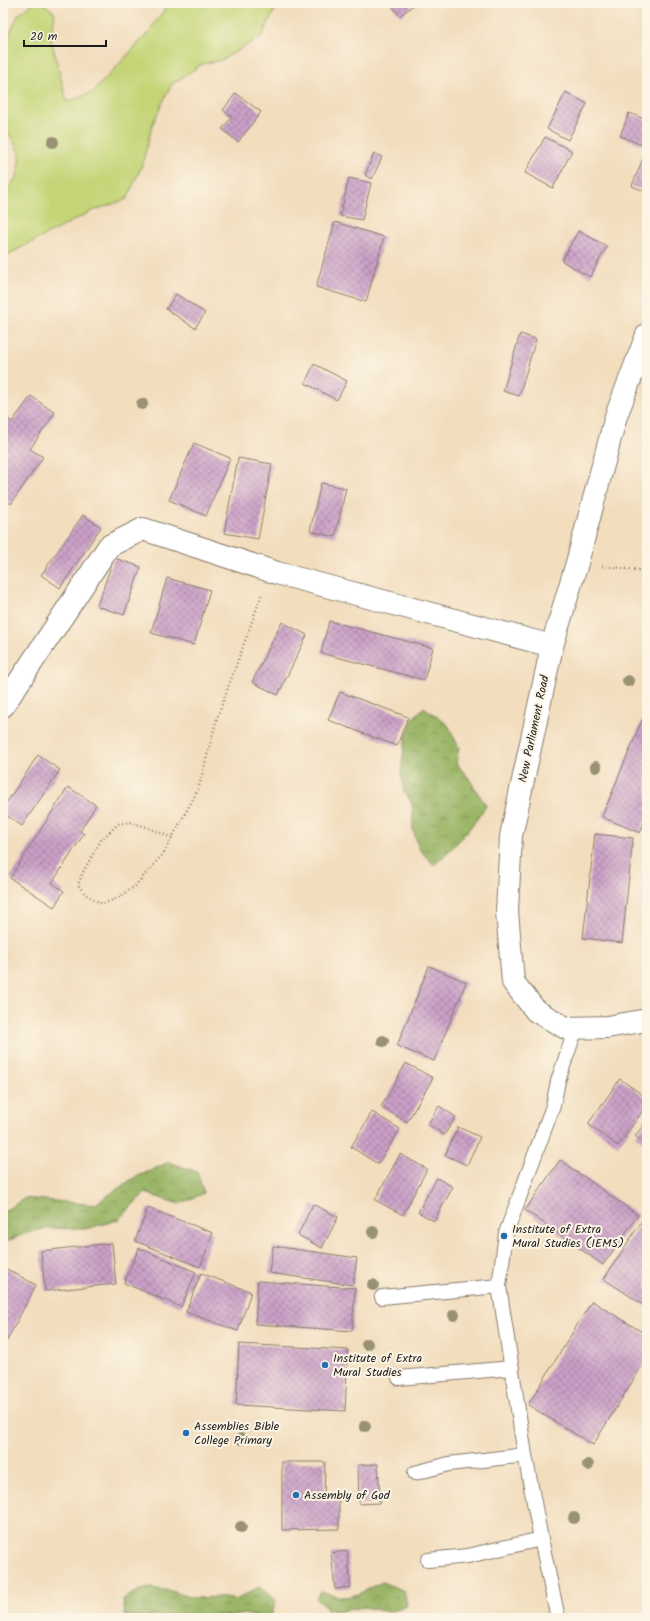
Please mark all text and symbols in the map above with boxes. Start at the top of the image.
scale bar [24,22,106,48]
text: 20 m [30,27,58,46]
street label: New Parliament Road [513,673,555,784]
place label: Institute of Extra Mural Studies (IEMS) [512,1220,624,1253]
marker: Institute of Extra Mural Studies (IEMS) [499,1231,509,1241]
place label: Institute of Extra Mural Studies [333,1349,423,1382]
marker: Institute of Extra Mural Studies [320,1360,330,1370]
place label: Assemblies Bible College Primary [194,1417,280,1450]
marker: Assemblies Bible College Primary [181,1428,191,1438]
place label: Assembly of God [304,1486,391,1505]
marker: Assembly of God [291,1490,301,1500]

